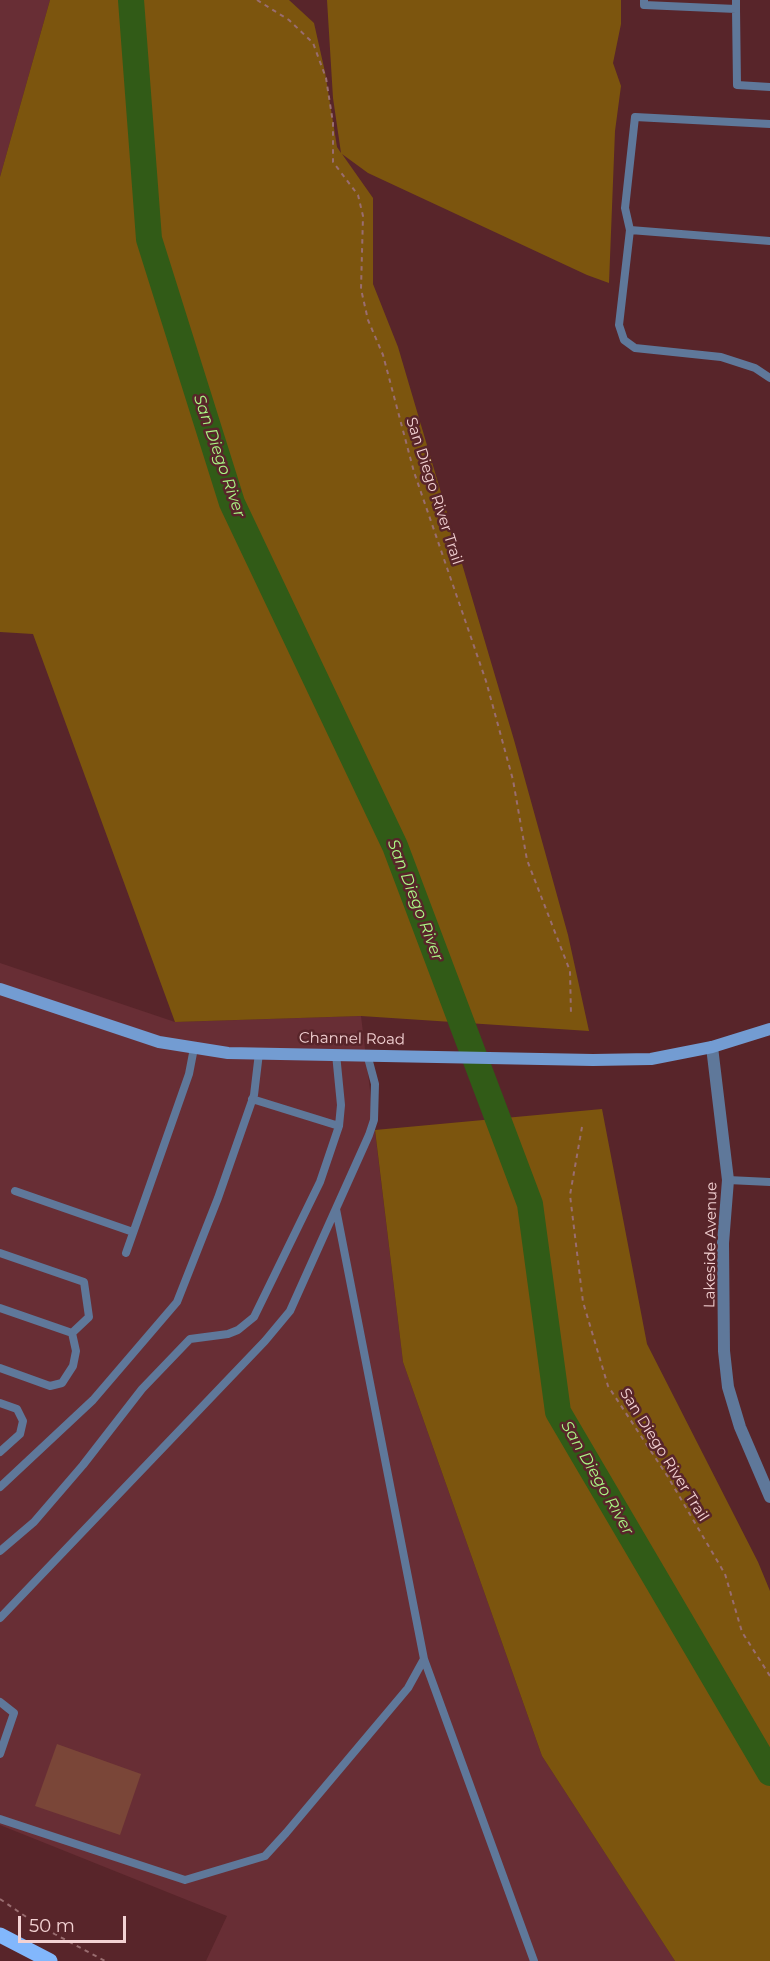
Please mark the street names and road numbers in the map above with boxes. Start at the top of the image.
street label: San Diego River Trail [402,415,466,567]
street label: Channel Road [299,1029,405,1049]
street label: Lakeside Avenue [701,1182,721,1308]
street label: San Diego River Trail [616,1385,712,1525]

